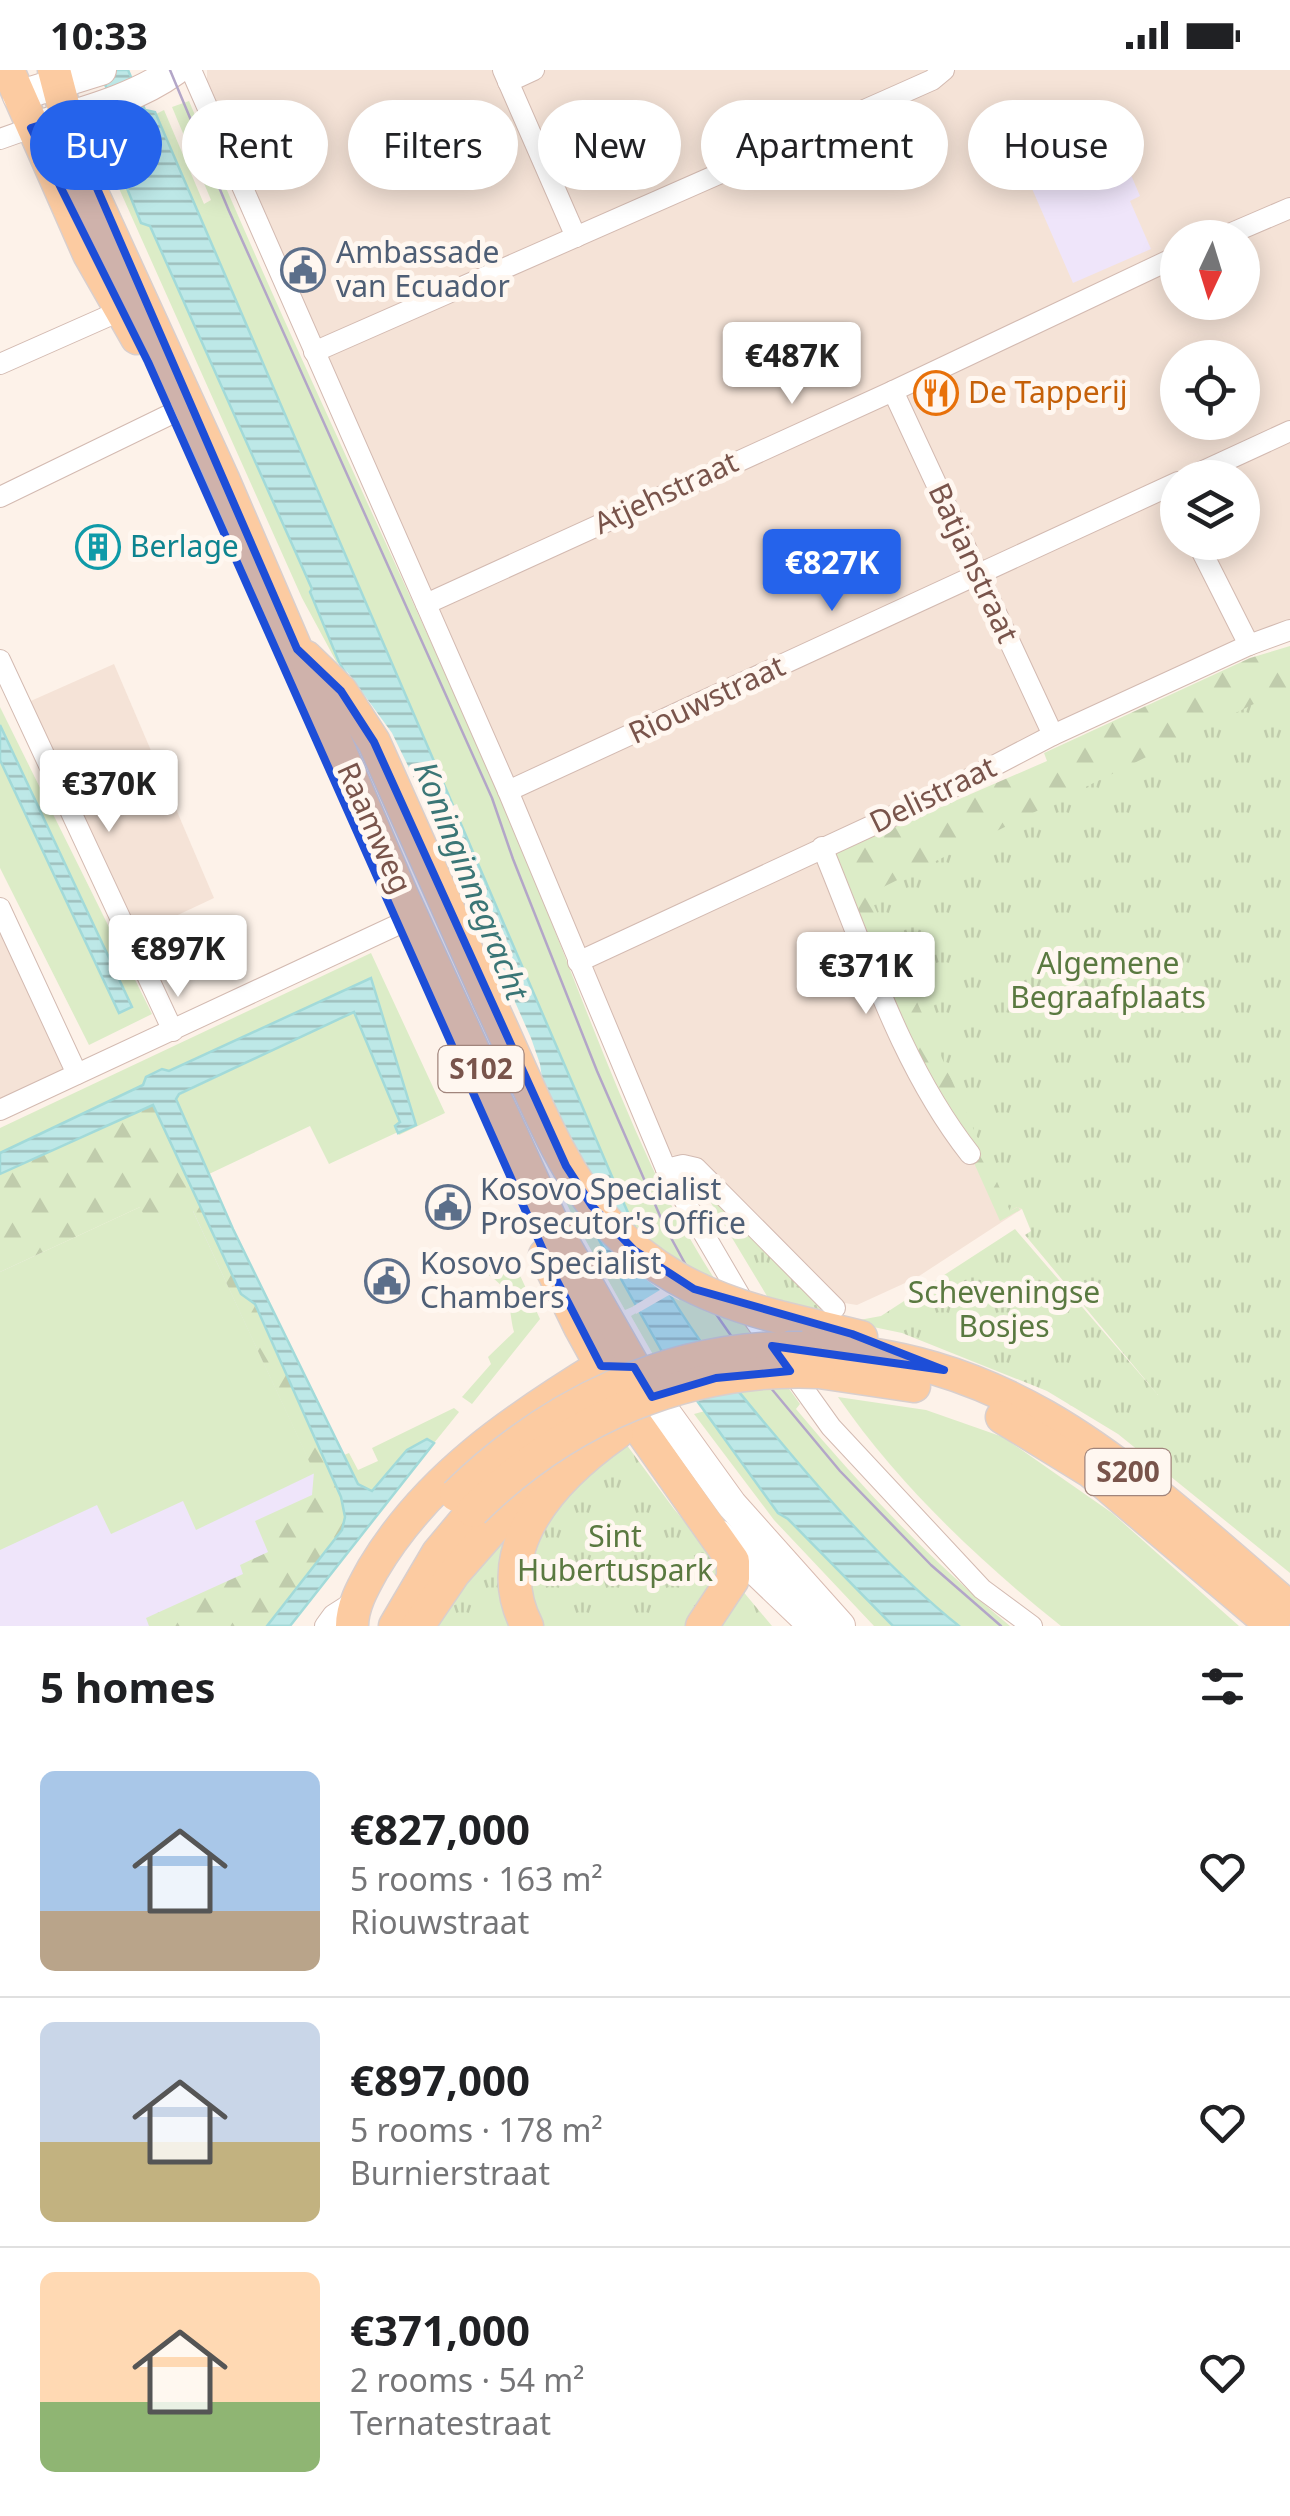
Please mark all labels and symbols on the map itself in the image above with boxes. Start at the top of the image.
north arrow [1160,220,1260,320]
place label: Ambassade van Ecuador [336,231,510,306]
public building icon: Ambassade van Ecuador [280,247,326,293]
pin: €487K [722,322,862,407]
restaurant icon: De Tapperij [913,370,959,416]
place label: De Tapperij [968,371,1127,412]
street label: Atjehstraat [587,440,744,543]
street label: Batjanstraat [919,476,1029,649]
building icon: Berlage [75,524,121,570]
place label: Berlage [130,525,239,566]
pin: €827K [762,529,902,614]
street label: Riouwstraat [622,644,791,753]
street label: Delistraat [862,745,1003,842]
pin: €370K [39,750,179,835]
street label: Raamweg [328,755,422,899]
water label: Koninginnegracht [405,755,540,1007]
pin: €897K [108,915,248,1000]
pin: €371K [796,932,936,1017]
park label: Algemene Begraafplaats [1010,942,1206,1017]
road number: S102 [438,1046,524,1092]
place label: Kosovo Specialist Prosecutor's Office [480,1168,746,1243]
public building icon: Kosovo Specialist Prosecutor's Office [425,1184,471,1230]
place label: Kosovo Specialist Chambers [420,1242,661,1317]
public building icon: Kosovo Specialist Chambers [364,1258,410,1304]
park label: Scheveningse Bosjes [908,1271,1100,1346]
road number: S200 [1086,1449,1170,1495]
park label: Sint Hubertuspark [517,1515,713,1590]

